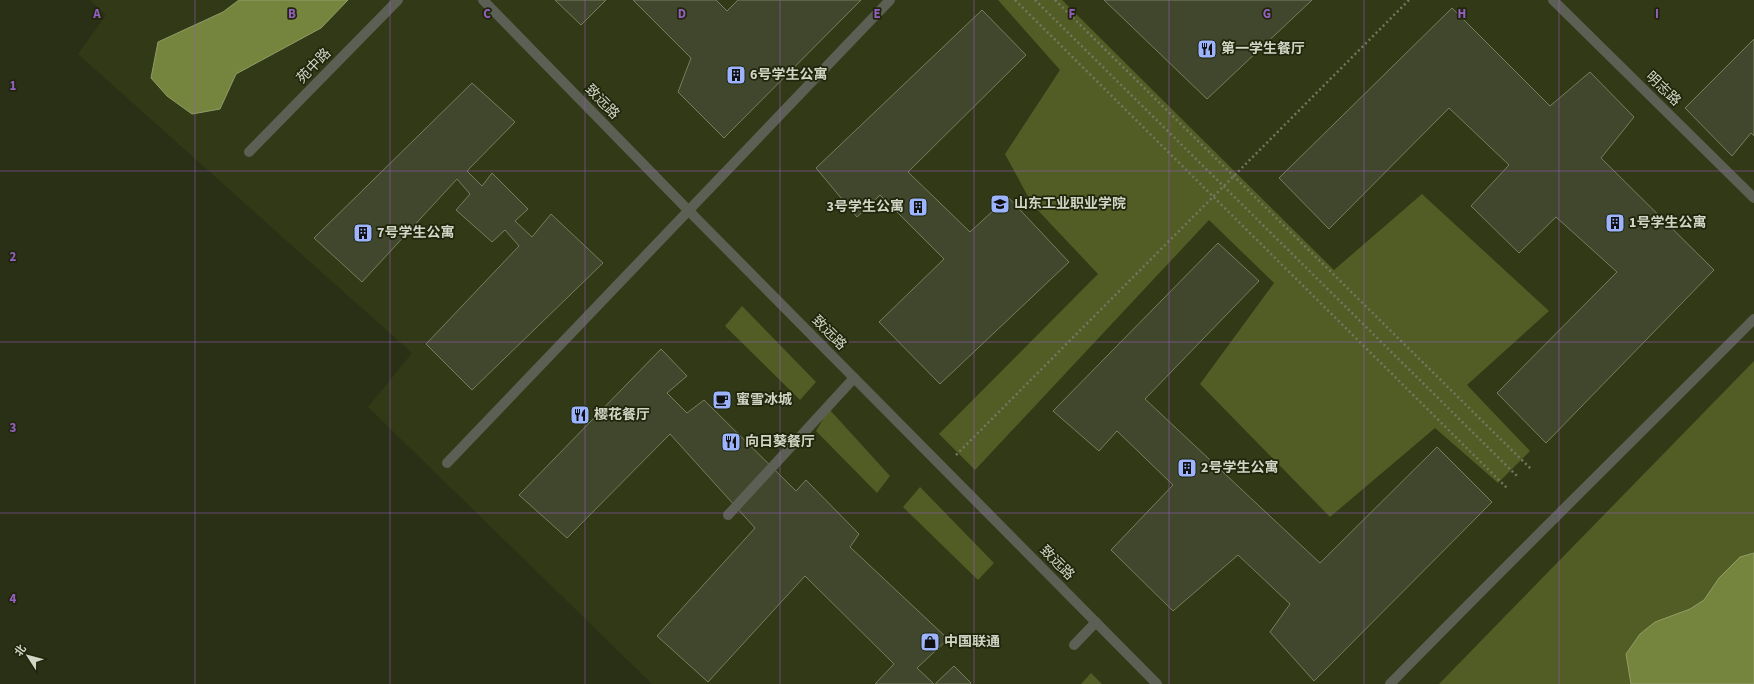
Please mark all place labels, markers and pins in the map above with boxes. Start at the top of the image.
restaurant icon: 第一学生餐厅 [1196,38,1218,60]
place label: 第一学生餐厅 [1221,39,1305,59]
building icon: 6号学生公寓 [725,64,747,86]
place label: 6号学生公寓 [750,65,827,85]
school or university icon: 山东工业职业学院 [989,193,1011,215]
place label: 山东工业职业学院 [1014,194,1126,214]
building icon: 3号学生公寓 [907,196,929,218]
place label: 3号学生公寓 [827,197,904,217]
building icon: 1号学生公寓 [1604,212,1626,234]
place label: 1号学生公寓 [1629,213,1706,233]
building icon: 7号学生公寓 [352,222,374,244]
place label: 7号学生公寓 [377,223,454,243]
cafe icon: 蜜雪冰城 [711,389,733,411]
place label: 蜜雪冰城 [736,390,792,410]
restaurant icon: 樱花餐厅 [569,404,591,426]
place label: 樱花餐厅 [594,405,650,425]
restaurant icon: 向日葵餐厅 [720,431,742,453]
place label: 向日葵餐厅 [745,432,815,452]
building icon: 2号学生公寓 [1176,457,1198,479]
place label: 2号学生公寓 [1201,458,1278,478]
shop icon: 中国联通 [919,631,941,653]
place label: 中国联通 [944,632,1000,652]

